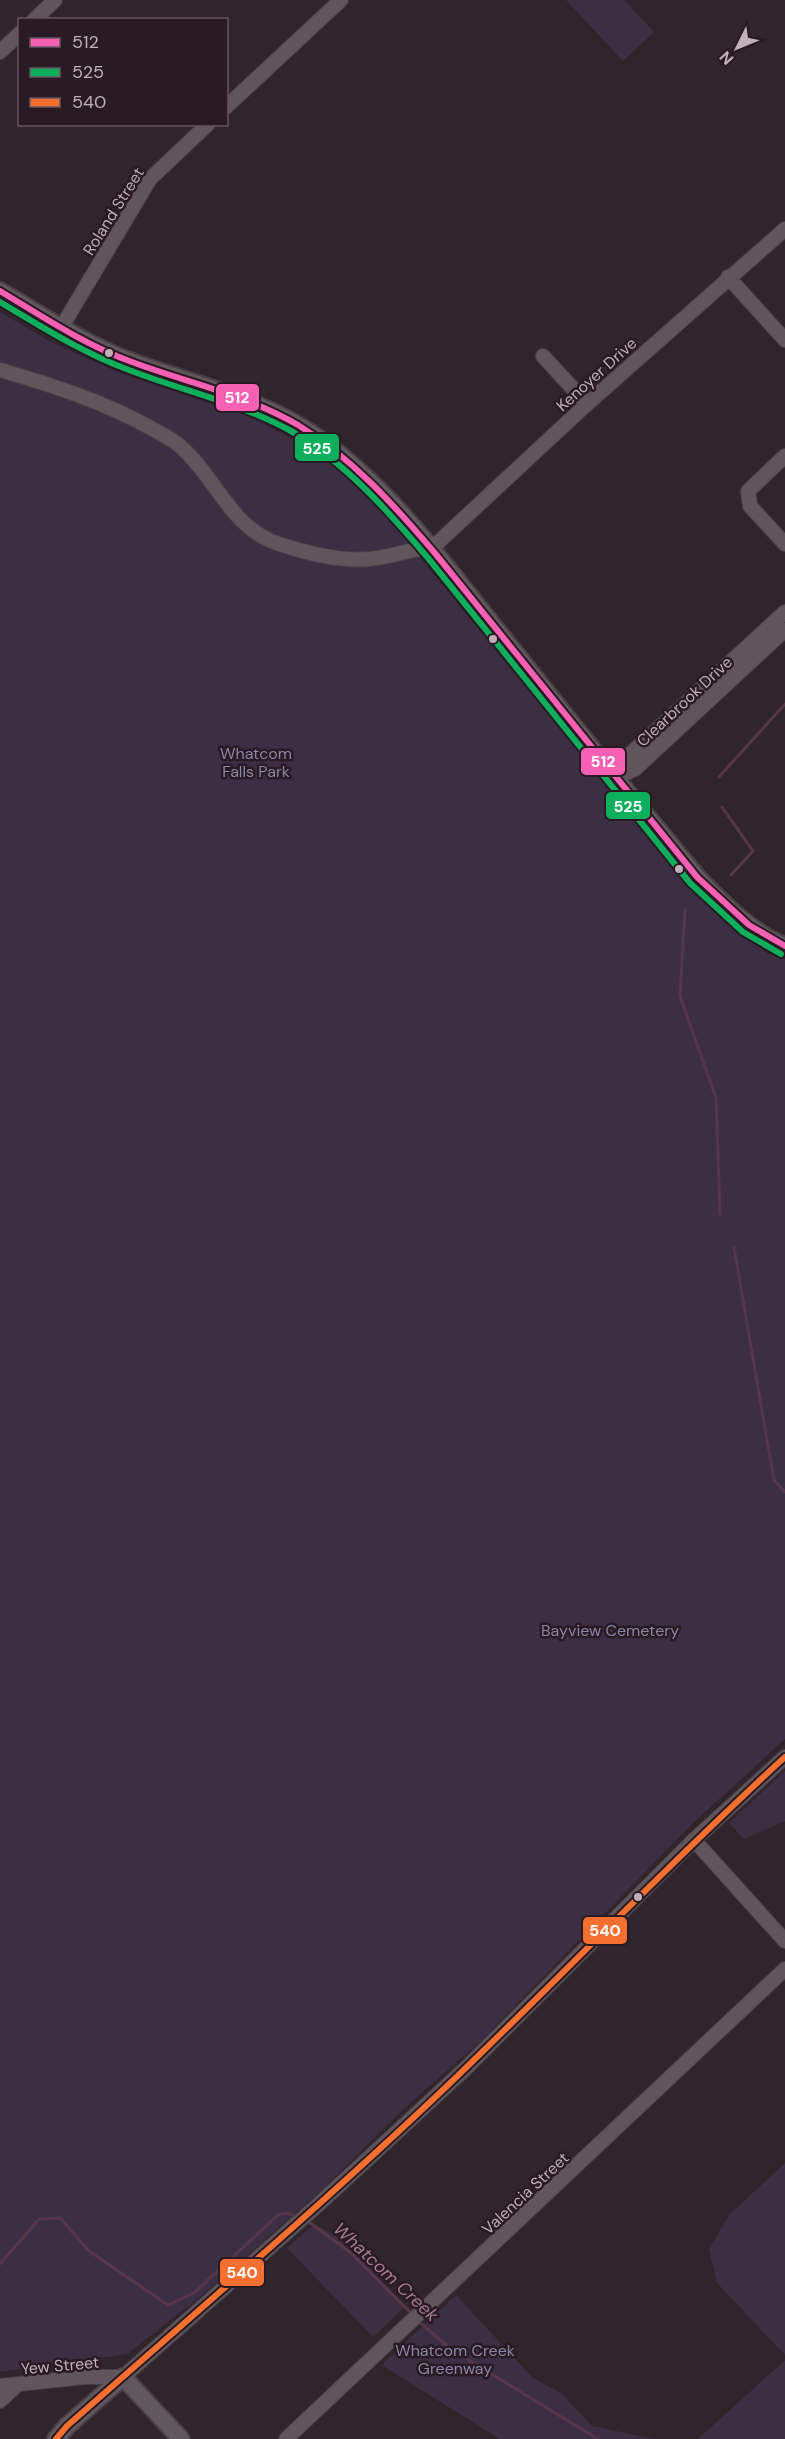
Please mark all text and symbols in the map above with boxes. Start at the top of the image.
legend [18,18,228,126]
north arrow [707,18,767,78]
text: 512 [72,30,99,54]
text: N [715,46,738,69]
text: 525 [72,60,104,84]
text: 540 [72,90,106,114]
street label: Roland Street [78,163,149,259]
street label: Kenoyer Drive [552,333,641,416]
unlabelled marker [103,347,115,359]
line badge: 512 [215,383,260,412]
text: 512 [224,387,250,408]
line badge: 525 [294,433,340,462]
text: 525 [302,438,332,459]
unlabelled marker [487,633,499,645]
street label: Clearbrook Drive [632,652,737,751]
park label: Whatcom Falls Park [220,743,292,782]
line badge: 512 [580,747,626,776]
text: 512 [590,751,616,772]
line badge: 525 [605,791,651,820]
text: 525 [613,796,643,817]
unlabelled marker [673,863,685,875]
park label: Bayview Cemetery [541,1620,679,1641]
unlabelled marker [632,1891,644,1903]
line badge: 540 [582,1916,628,1945]
text: 540 [589,1920,621,1941]
street label: Valencia Street [477,2148,573,2239]
water label: Whatcom Creek [328,2217,444,2328]
line badge: 540 [219,2258,265,2287]
text: 540 [226,2262,258,2283]
park label: Whatcom Creek Greenway [395,2340,515,2379]
street label: Yew Street [20,2352,100,2379]

